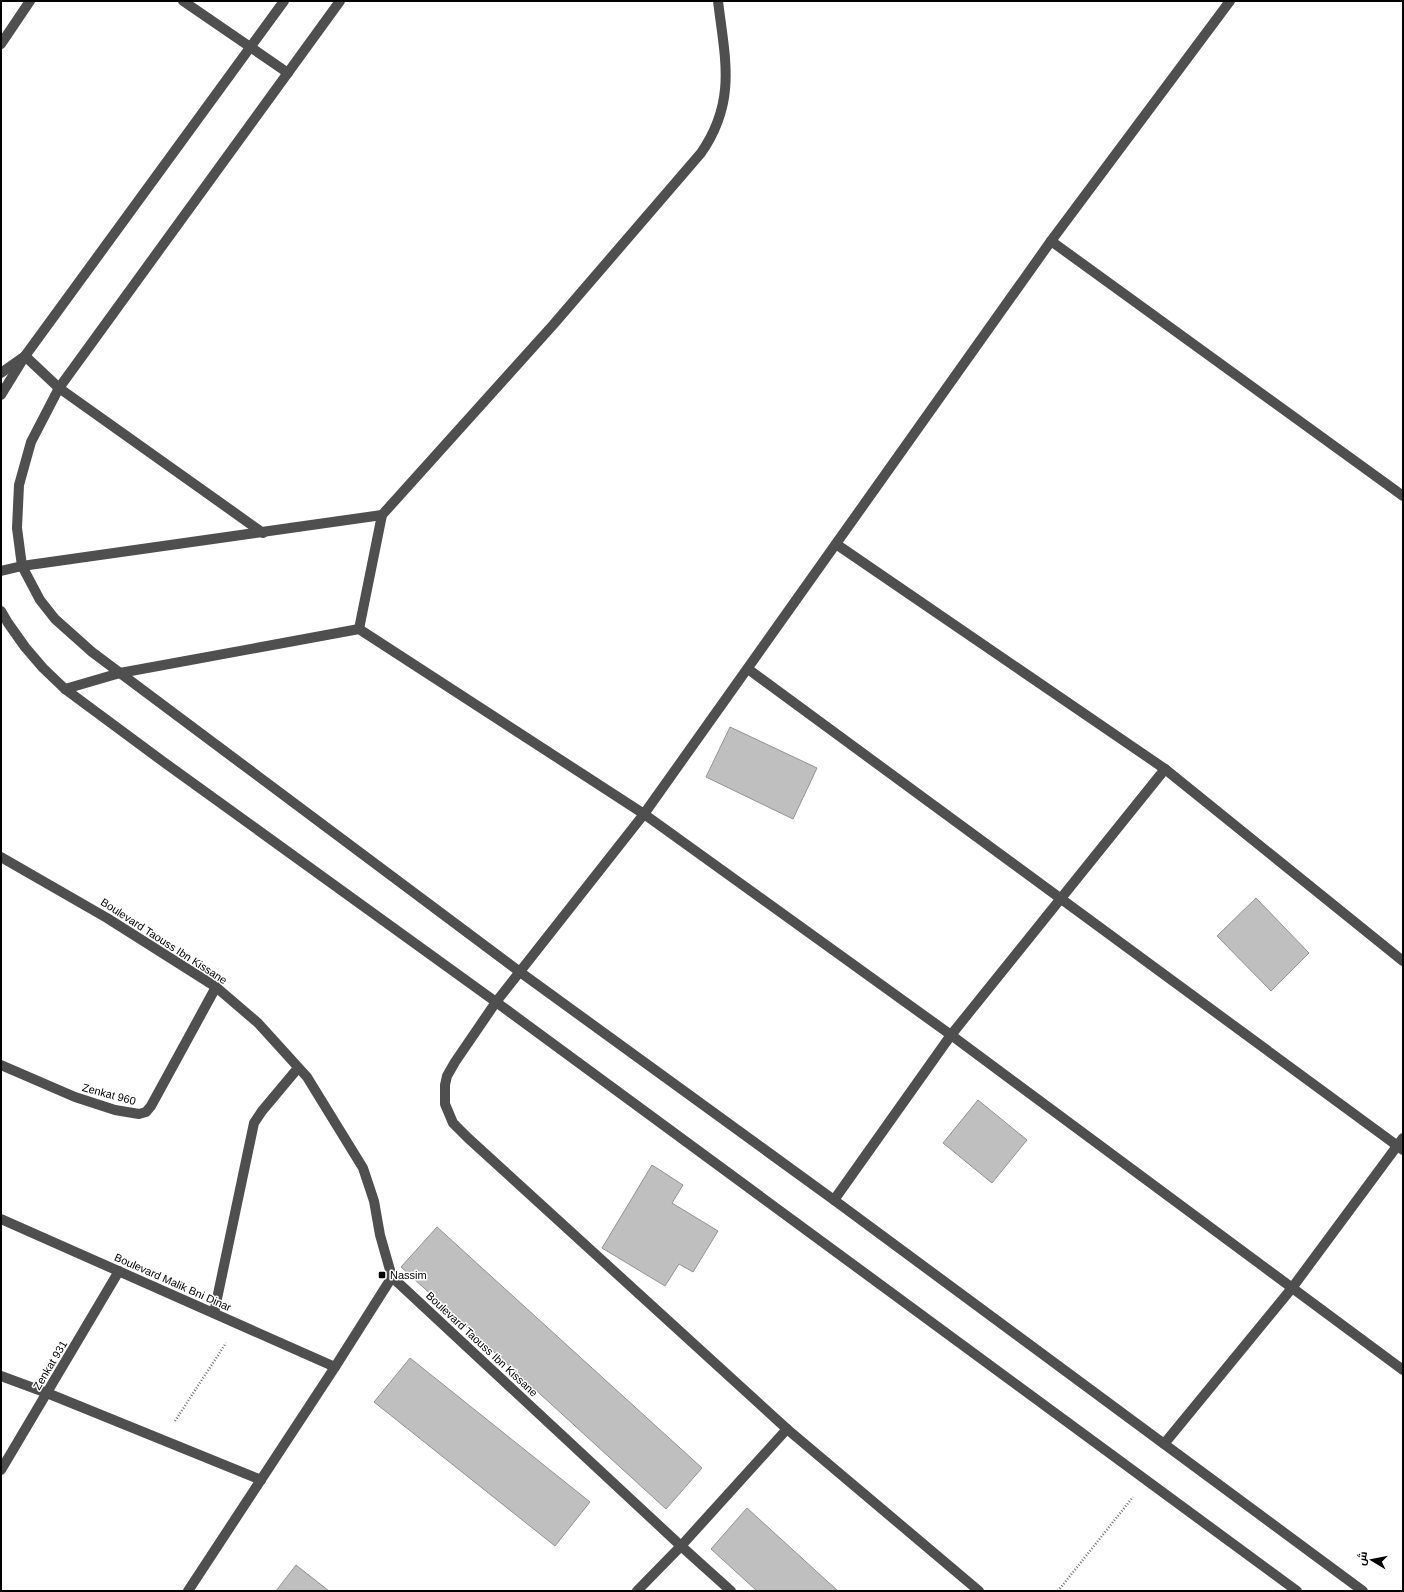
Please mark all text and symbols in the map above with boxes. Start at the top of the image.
street label: Boulevard Taouss Ibn Kissane [99,896,229,986]
street label: Zenkat 960 [81,1081,137,1107]
street label: Boulevard Malik Bni Dinar [113,1251,234,1313]
place label: Nassim [390,1269,427,1281]
marker: Nassim [377,1270,387,1280]
street label: Boulevard Taouss Ibn Kissane [424,1289,540,1399]
street label: Zenkat 931 [31,1338,69,1392]
north arrow [1352,1540,1392,1580]
text: ش [1355,1550,1370,1566]

